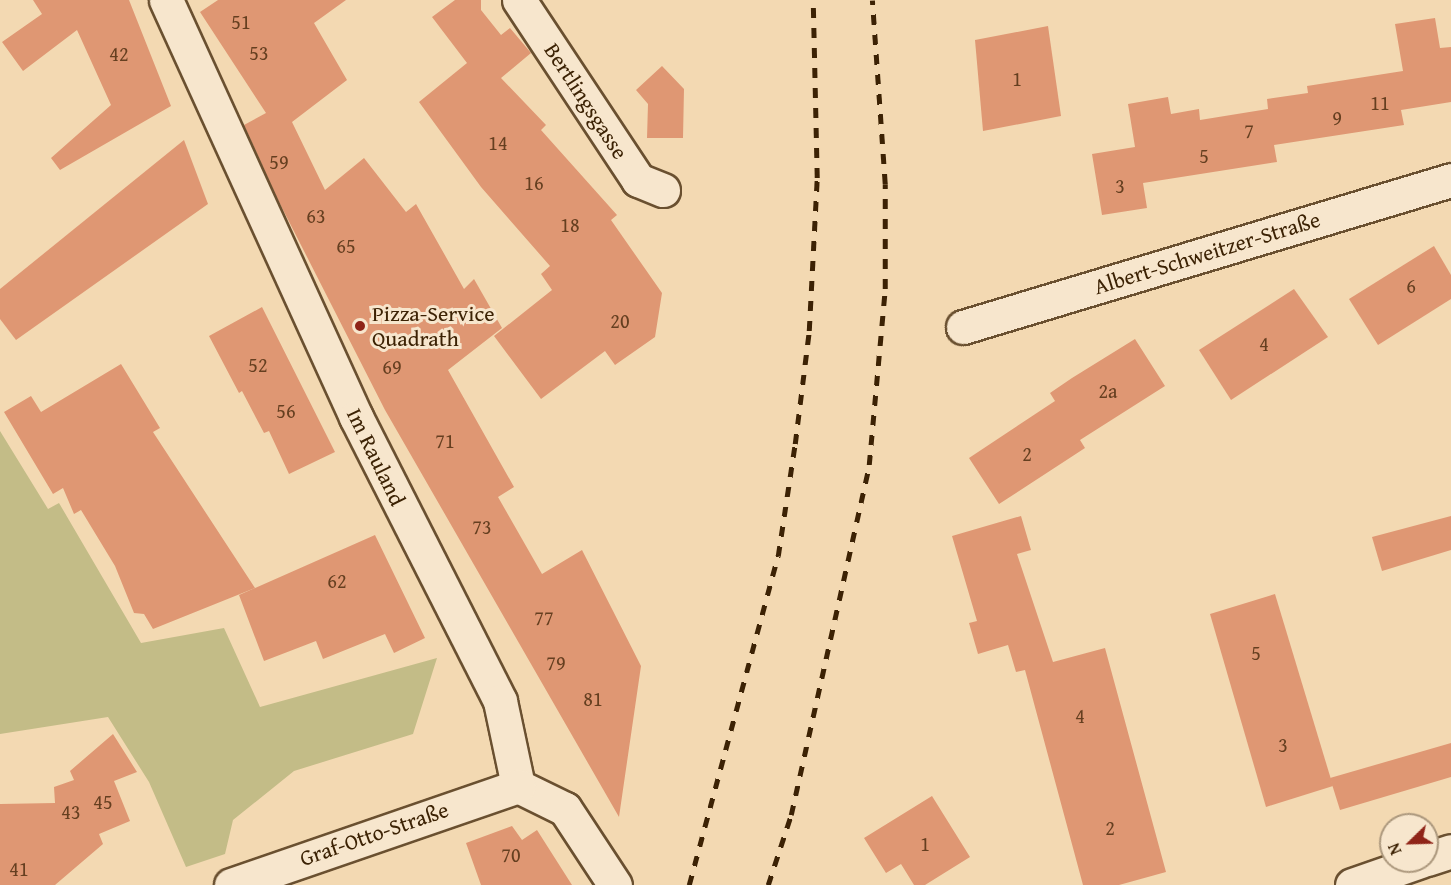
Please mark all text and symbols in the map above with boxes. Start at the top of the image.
house number: 51 [231,9,251,33]
street label: Bertlingsgasse [539,38,633,164]
house number: 53 [249,40,269,64]
house number: 42 [109,41,129,65]
house number: 1 [1012,66,1022,90]
house number: 11 [1370,90,1390,114]
house number: 9 [1332,105,1342,129]
house number: 7 [1244,118,1254,142]
house number: 14 [488,130,508,154]
house number: 5 [1199,143,1209,167]
house number: 59 [269,149,289,173]
house number: 16 [524,170,544,194]
house number: 3 [1115,173,1125,197]
house number: 63 [306,203,326,227]
street label: Albert-Schweitzer-Straße [1091,206,1323,300]
house number: 18 [560,212,580,236]
house number: 65 [336,233,356,257]
house number: 6 [1406,273,1416,297]
place label: Pizza-Service Quadrath [372,300,495,352]
house number: 20 [610,308,630,332]
marker: Pizza-Service Quadrath [353,319,367,333]
house number: 4 [1259,331,1269,355]
house number: 52 [248,352,268,376]
house number: 69 [382,354,402,378]
house number: 2a [1098,378,1118,402]
house number: 56 [276,398,296,422]
street label: Im Rauland [341,404,411,510]
house number: 71 [435,428,455,452]
house number: 2 [1022,441,1032,465]
house number: 73 [472,514,492,538]
house number: 62 [327,568,347,592]
house number: 77 [534,605,554,629]
house number: 5 [1251,640,1261,664]
house number: 79 [546,650,566,674]
house number: 81 [583,686,603,710]
house number: 4 [1075,703,1085,727]
house number: 3 [1278,732,1288,756]
house number: 45 [93,789,113,813]
street label: Graf-Otto-Straße [296,796,452,872]
house number: 43 [61,799,81,823]
north arrow [1379,813,1439,873]
house number: 2 [1105,815,1115,839]
house number: 1 [920,831,930,855]
text: N [1381,840,1407,859]
house number: 70 [501,842,521,866]
house number: 41 [9,856,29,880]

